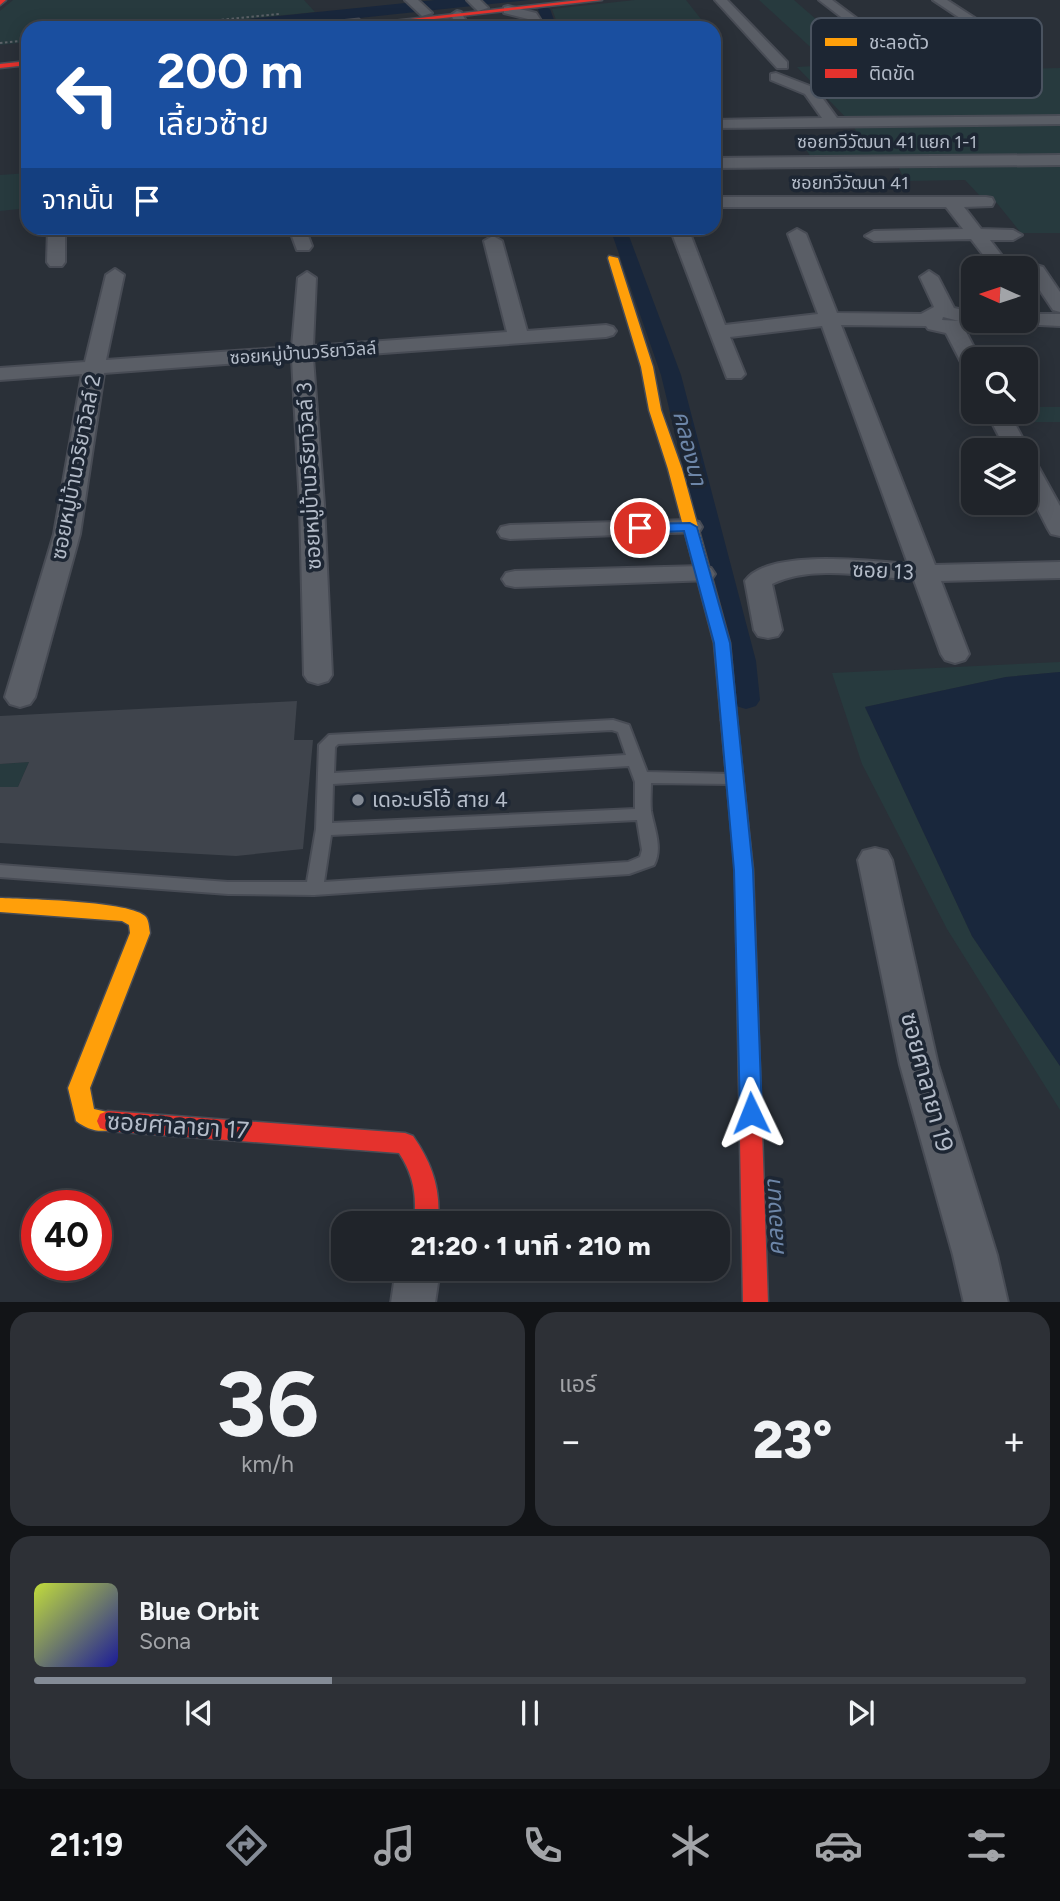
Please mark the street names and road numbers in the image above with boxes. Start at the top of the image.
street label: ซอยทวีวัฒนา 41 แยก 1-1 [797,131,977,153]
street label: ซอยทวีวัฒนา 41 [791,172,909,194]
street label: ซอยหมู่บ้านวริยาวิลล์ [229,337,377,370]
street label: ซอยหมู่บ้านวริยาวิลล์ 2 [45,372,107,562]
street label: ซอยหมู่บ้านวริยาวิลล์ 3 [291,381,327,571]
street label: ซอย 13 [852,556,914,585]
street label: ซอยศาลายา 19 [895,1009,960,1155]
street label: ซอยศาลายา 17 [106,1106,250,1145]

